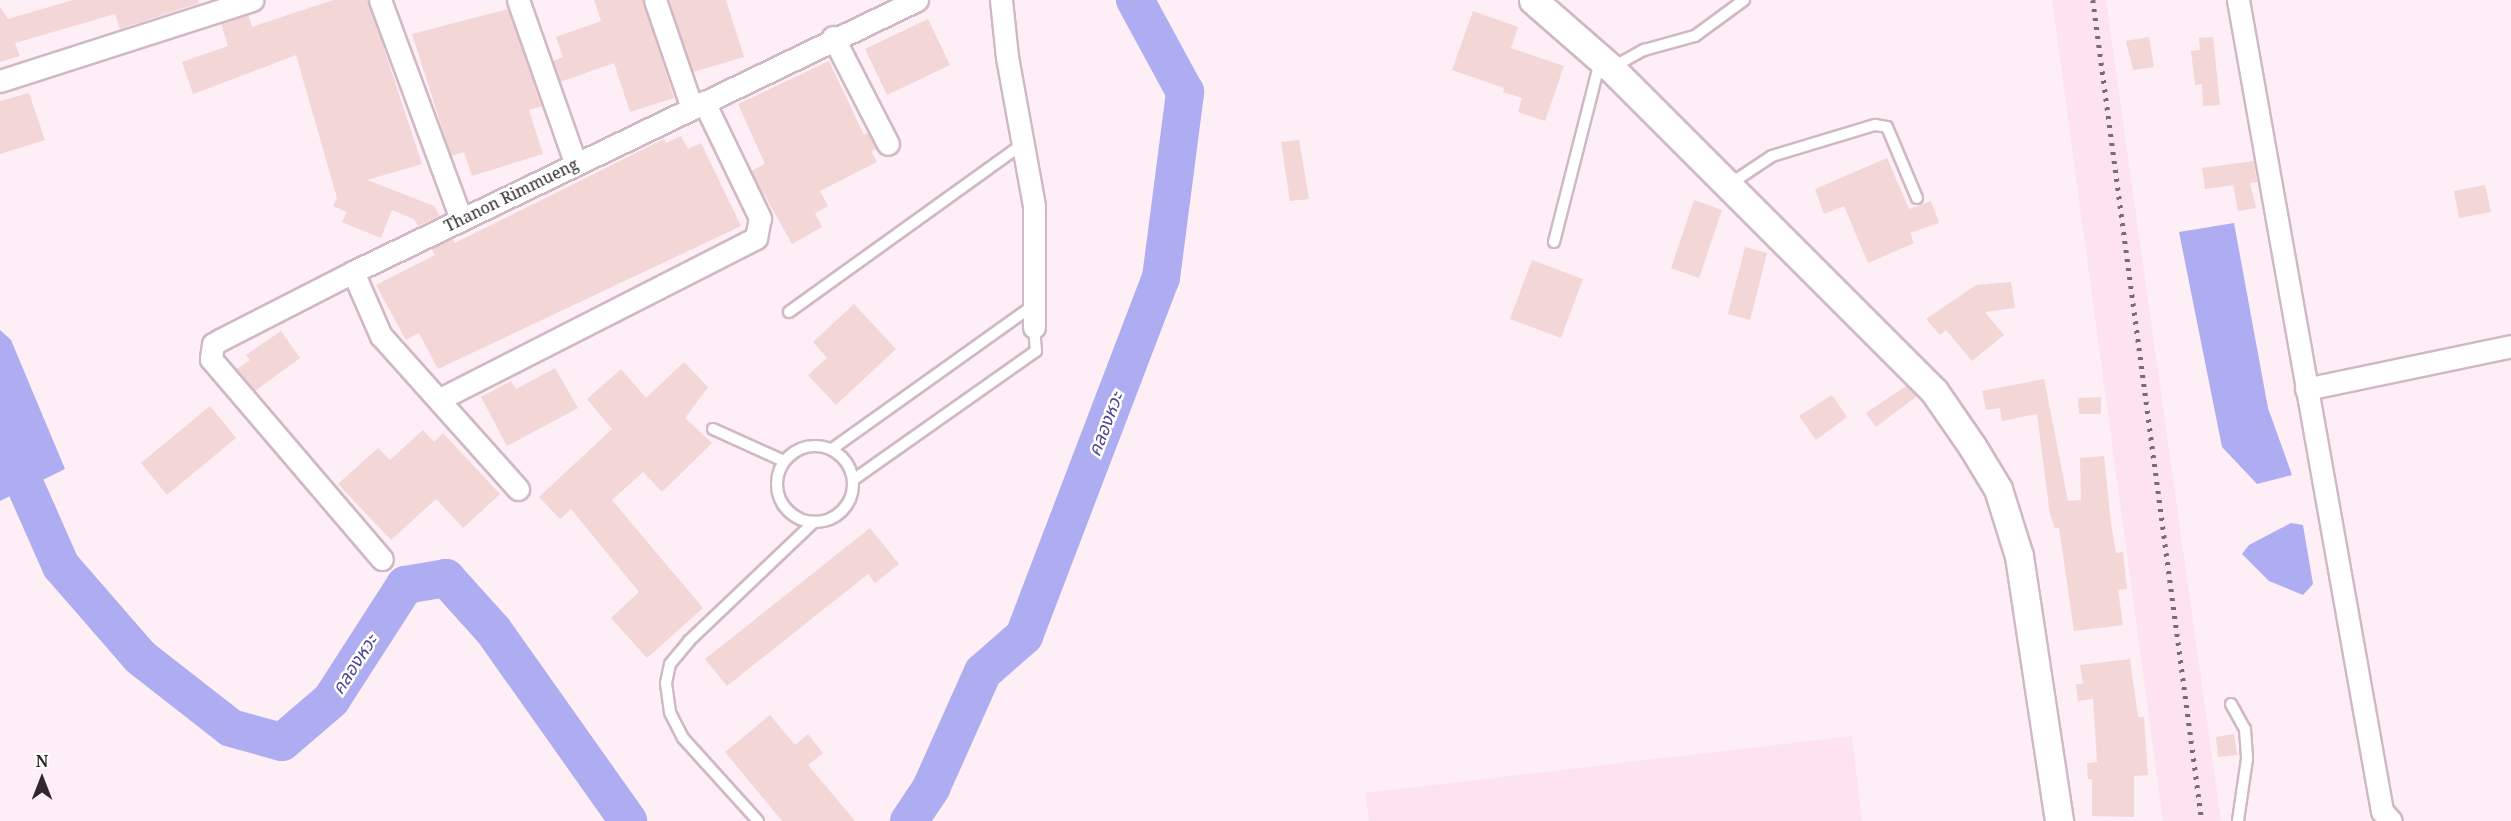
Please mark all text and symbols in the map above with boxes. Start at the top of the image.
street label: Thanon Rimmueng [441,154,581,236]
water label: คลองหวะ [1083,389,1127,459]
water label: คลองหวะ [327,630,381,698]
north arrow [12,749,72,809]
text: N [36,750,48,772]

